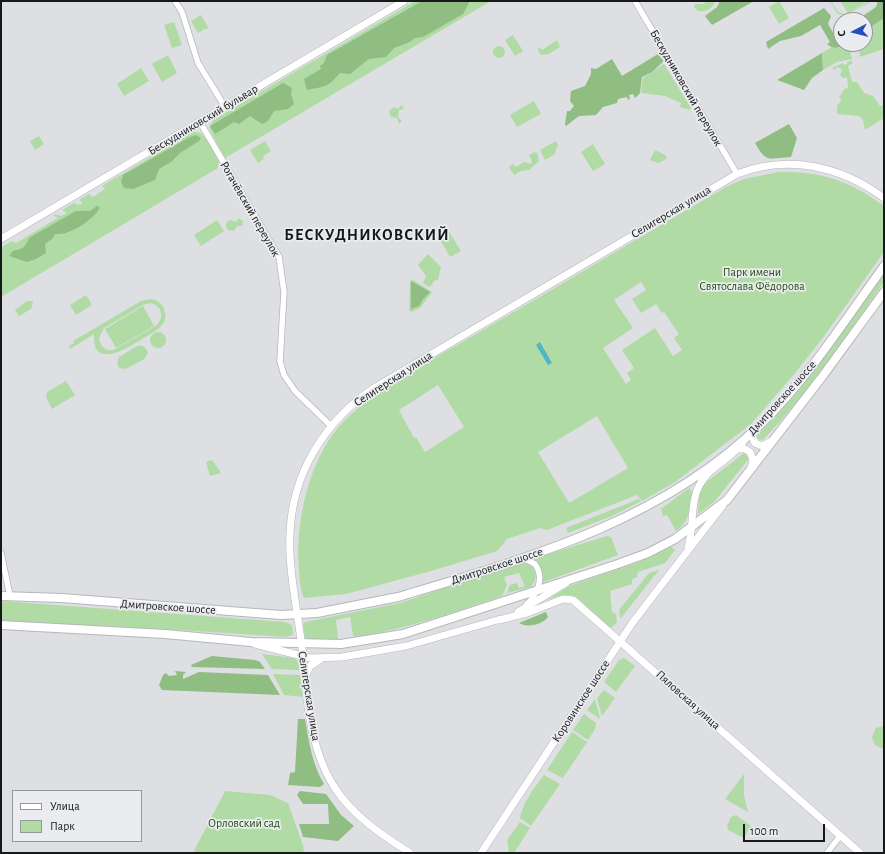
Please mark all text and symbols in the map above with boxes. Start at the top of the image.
north arrow [833,12,873,52]
street label: Бескудниковский переулок [647,27,725,149]
text: С [836,30,847,37]
street label: Бескудниковский бульвар [145,81,261,159]
street label: Рогачёвский переулок [217,159,283,259]
street label: Селигерская улица [628,182,714,242]
district label: БЕСКУДНИКОВСКИЙ [284,225,450,245]
park label: Парк имени Святослава Фёдорова [699,265,805,293]
street label: Селигерская улица [351,348,435,410]
street label: Дмитровское шоссе [745,358,819,438]
street label: Дмитровское шоссе [449,544,545,588]
street label: Дмитровское шоссе [120,596,216,618]
street label: Селигерская улица [295,650,323,742]
street label: Коровинское шоссе [549,657,613,745]
street label: Пяловская улица [653,667,723,733]
legend [12,790,142,842]
text: Улица [50,800,80,812]
park label: Орловский сад [208,816,280,830]
scale bar [745,816,827,842]
text: Парк [50,820,75,832]
text: 100 m [750,825,778,837]

